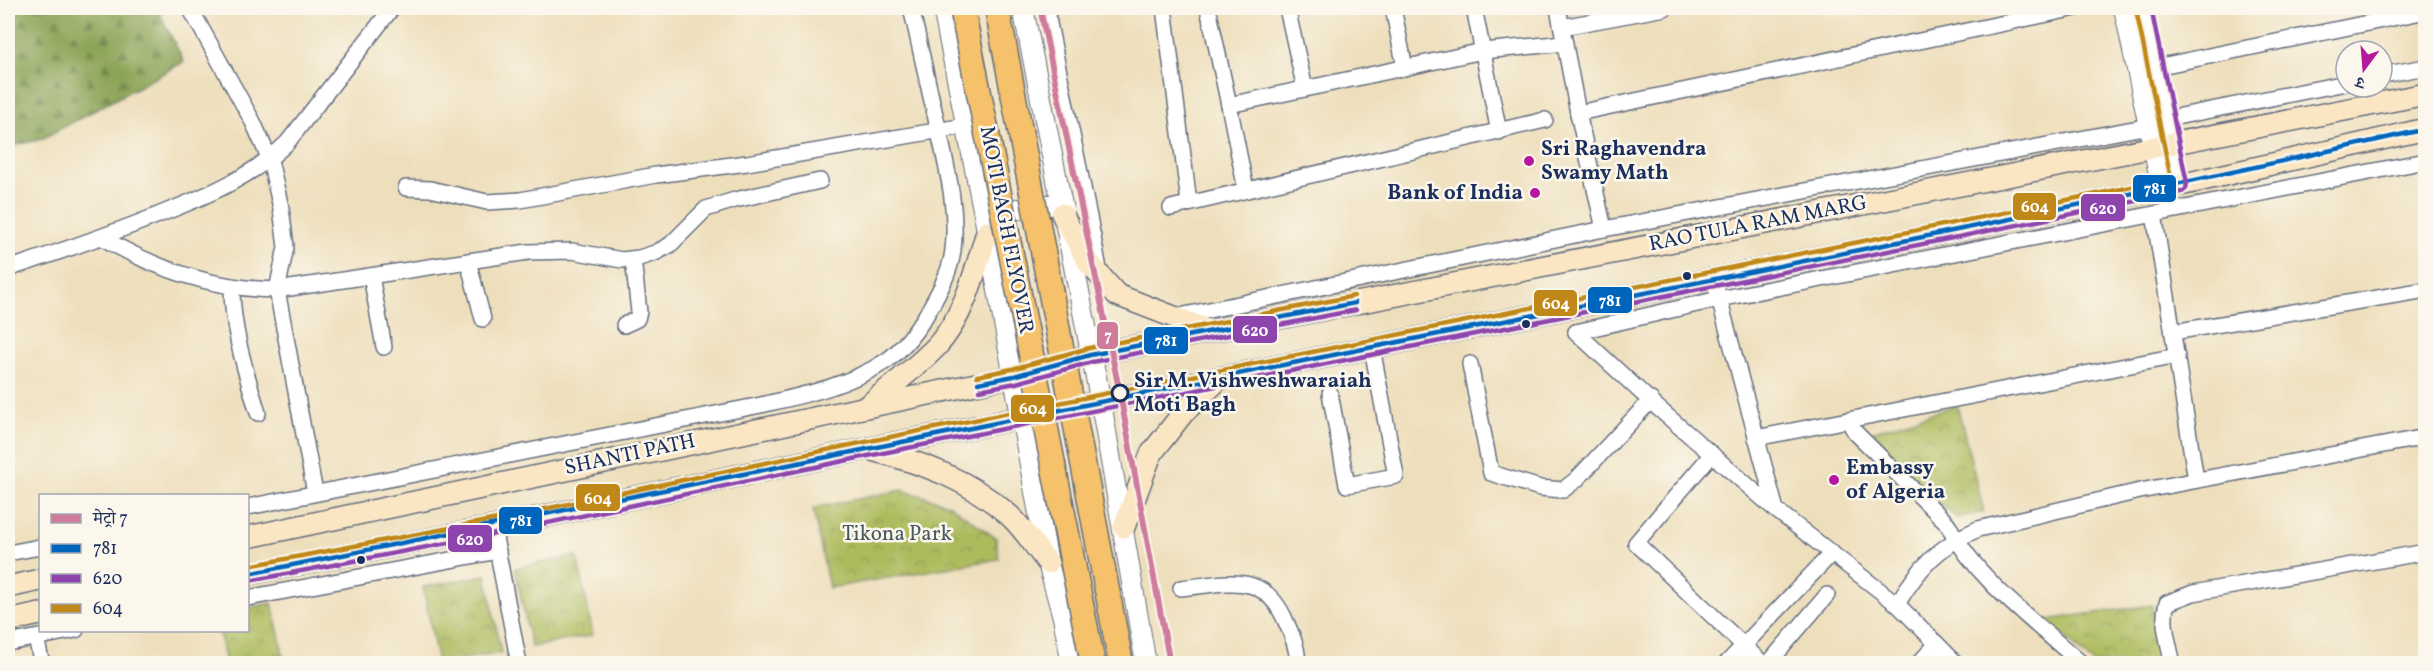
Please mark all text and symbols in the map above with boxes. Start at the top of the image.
north arrow [2334,39,2394,99]
text: उ [2352,69,2368,93]
street label: MOTI BAGH FLYOVER [972,123,1040,337]
place label: Sri Raghavendra Swamy Math [1541,135,1706,188]
marker: Sri Raghavendra Swamy Math [1522,154,1536,168]
line badge: 781 [2132,174,2177,203]
place label: Bank of India [1387,179,1523,208]
text: 781 [2144,179,2166,201]
marker: Bank of India [1528,186,1542,200]
street label: RAO TULA RAM MARG [1646,189,1870,259]
line badge: 604 [2012,192,2057,221]
line badge: 620 [2080,193,2126,222]
text: 604 [2021,197,2049,219]
text: 620 [2090,199,2117,221]
unlabelled marker [1681,270,1693,282]
line badge: 781 [1587,286,1633,314]
line badge: 604 [1533,289,1578,317]
text: 781 [1599,291,1621,313]
text: 604 [1542,294,1570,316]
line badge: 620 [1232,315,1278,344]
unlabelled marker [1520,318,1532,330]
line badge: 7 [1096,321,1119,350]
text: 620 [1242,321,1269,343]
text: 7 [1104,326,1112,348]
line badge: 781 [1143,326,1189,355]
text: 781 [1155,331,1177,353]
place label: Sir M. Vishweshwaraiah Moti Bagh [1134,367,1372,420]
marker: Sir M. Vishweshwaraiah Moti Bagh [1111,384,1129,402]
line badge: 604 [1010,394,1055,423]
text: 604 [1019,399,1047,421]
street label: SHANTI PATH [562,427,698,483]
place label: Embassy of Algeria [1846,454,1945,507]
marker: Embassy of Algeria [1827,473,1841,487]
line badge: 604 [575,483,621,512]
text: 604 [584,489,612,511]
legend [39,494,249,632]
line badge: 781 [498,506,543,535]
text: मेट्रो 7 [92,507,128,532]
text: 781 [510,511,532,533]
park label: Tikona Park [842,520,953,549]
line badge: 620 [447,524,493,553]
text: 620 [457,530,484,552]
text: 781 [93,537,117,562]
unlabelled marker [355,554,367,566]
text: 620 [93,567,123,592]
text: 604 [93,597,123,622]

